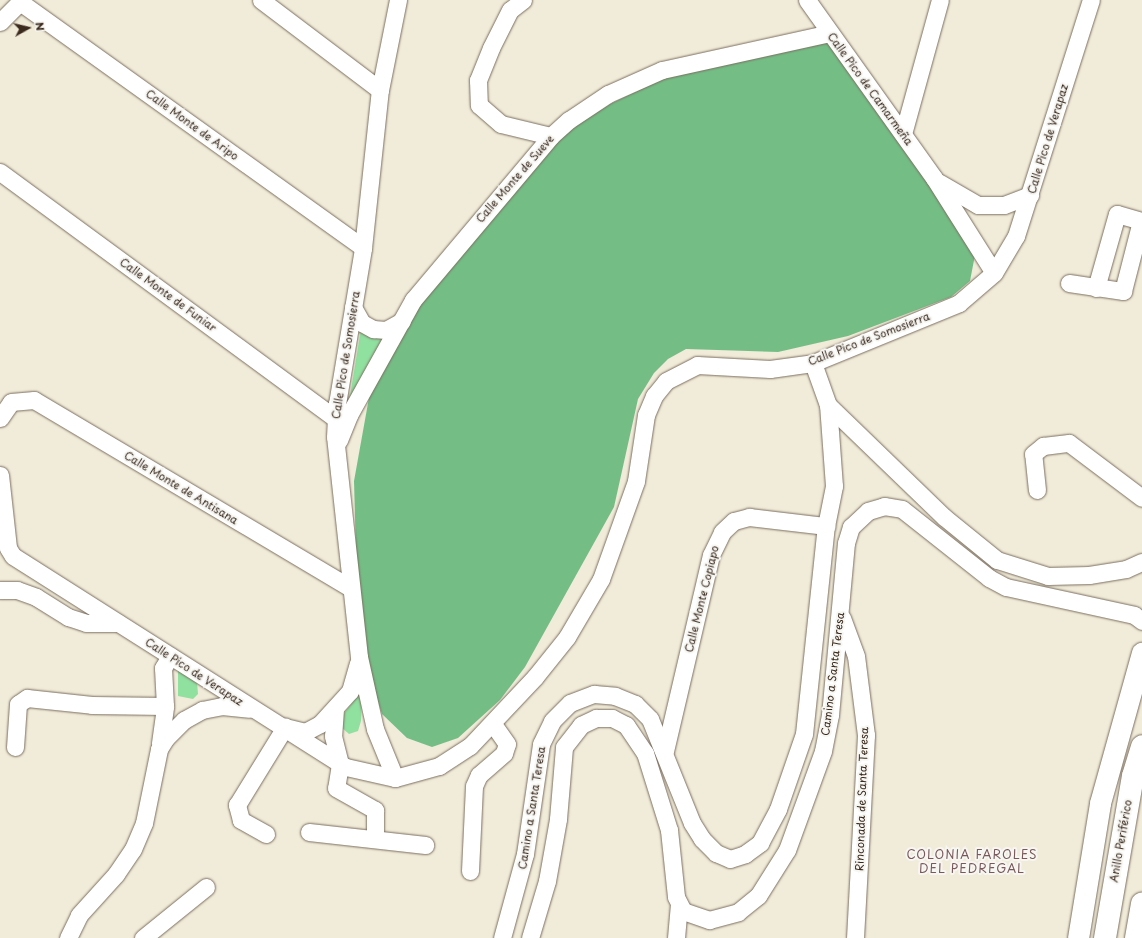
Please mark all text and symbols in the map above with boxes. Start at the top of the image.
north arrow [8,8,48,48]
text: N [31,21,49,32]
street label: Calle Pico de Camarmeña [824,30,916,148]
street label: Calle Pico de Verapaz [1025,83,1071,195]
street label: Calle Monte de Aripo [143,87,241,163]
street label: Calle Monte de Sueve [473,132,557,226]
street label: Calle Monte de Funiar [117,255,219,335]
street label: Calle Pico de Somosierra [329,290,363,420]
street label: Calle Pico de Somosierra [806,309,932,369]
street label: Calle Monte de Antisana [121,448,241,528]
street label: Calle Monte Copiapo [682,544,722,654]
street label: Camino a Santa Teresa [819,611,847,737]
street label: Calle Pico de Verapaz [143,635,245,709]
street label: Rinconada de Santa Teresa [853,726,871,872]
street label: Camino a Santa Teresa [516,745,548,871]
street label: Anillo Periférico [1107,799,1135,883]
district label: COLONIA FAROLES DEL PEDREGAL [907,848,1037,876]

